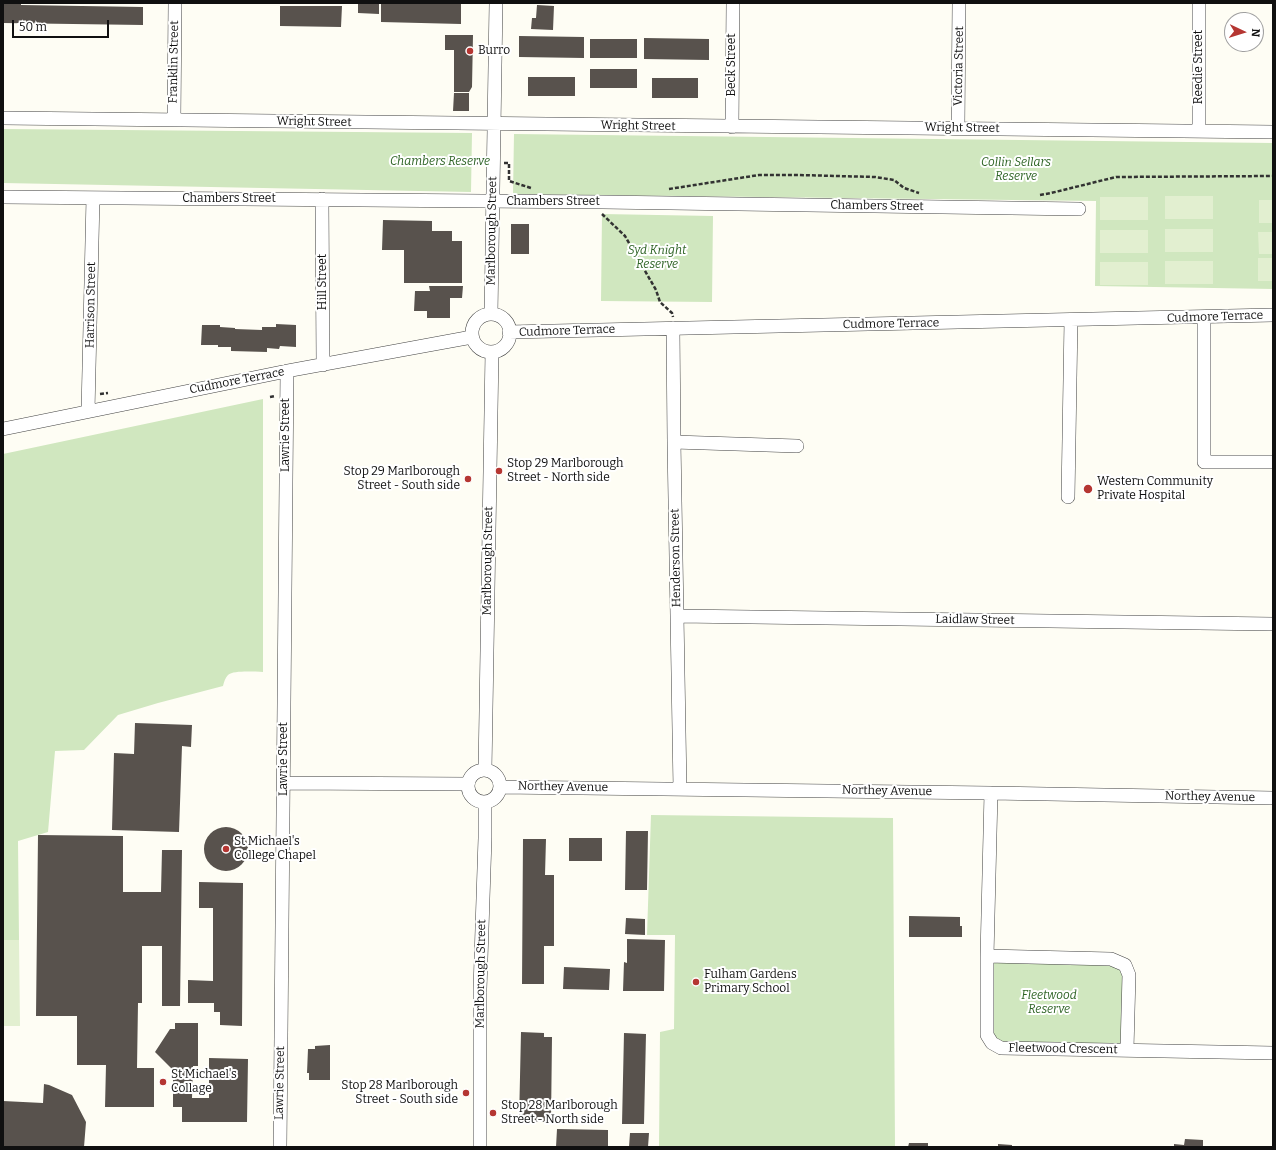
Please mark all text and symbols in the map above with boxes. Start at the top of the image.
scale bar [14,12,111,38]
north arrow [1224,12,1264,52]
text: 50 m [19,20,47,34]
street label: Franklin Street [166,20,182,104]
street label: Victoria Street [951,26,967,106]
text: N [1249,28,1262,37]
street label: Reedie Street [1192,30,1206,104]
street label: Beck Street [725,33,739,97]
place label: Burro [478,44,510,58]
marker: Burro [465,46,475,56]
street label: Wright Street [276,114,352,130]
street label: Wright Street [600,118,676,134]
street label: Wright Street [924,120,1000,136]
park label: Chambers Reserve [390,155,490,169]
park label: Collin Sellars Reserve [981,156,1051,184]
street label: Marlborough Street [484,176,500,286]
street label: Chambers Street [182,192,276,206]
street label: Chambers Street [506,195,600,209]
street label: Chambers Street [830,198,924,214]
park label: Syd Knight Reserve [628,244,686,272]
street label: Hill Street [316,254,330,310]
street label: Harrison Street [83,262,99,348]
street label: Cudmore Terrace [1167,308,1263,326]
street label: Cudmore Terrace [843,316,939,332]
street label: Cudmore Terrace [519,322,615,340]
street label: Cudmore Terrace [188,365,286,397]
street label: Lawrie Street [279,398,293,472]
place label: Stop 29 Marlborough Street - North side [507,457,623,485]
place label: Stop 29 Marlborough Street - South side [344,465,460,493]
marker: Stop 29 Marlborough Street - North side [494,466,504,476]
marker: Stop 29 Marlborough Street - South side [463,474,473,484]
place label: Western Community Private Hospital [1097,475,1213,503]
marker: Western Community Private Hospital [1082,483,1094,495]
street label: Marlborough Street [480,506,496,616]
street label: Henderson Street [668,508,684,608]
street label: Laidlaw Street [935,612,1015,628]
street label: Lawrie Street [277,722,291,796]
street label: Northey Avenue [518,779,608,795]
street label: Northey Avenue [842,783,932,799]
street label: Northey Avenue [1165,789,1255,805]
place label: St Michael's College Chapel [234,835,316,863]
marker: St Michael's College Chapel [221,844,231,854]
street label: Marlborough Street [473,919,489,1029]
place label: Fulham Gardens Primary School [704,968,797,996]
marker: Fulham Gardens Primary School [691,977,701,987]
park label: Fleetwood Reserve [1021,989,1077,1017]
street label: Fleetwood Crescent [1008,1041,1118,1057]
street label: Lawrie Street [272,1046,288,1120]
place label: St Michael's Collage [171,1068,237,1096]
marker: St Michael's Collage [158,1077,168,1087]
place label: Stop 28 Marlborough Street - South side [341,1079,458,1107]
marker: Stop 28 Marlborough Street - South side [461,1088,471,1098]
place label: Stop 28 Marlborough Street - North side [501,1099,618,1127]
marker: Stop 28 Marlborough Street - North side [488,1108,498,1118]

